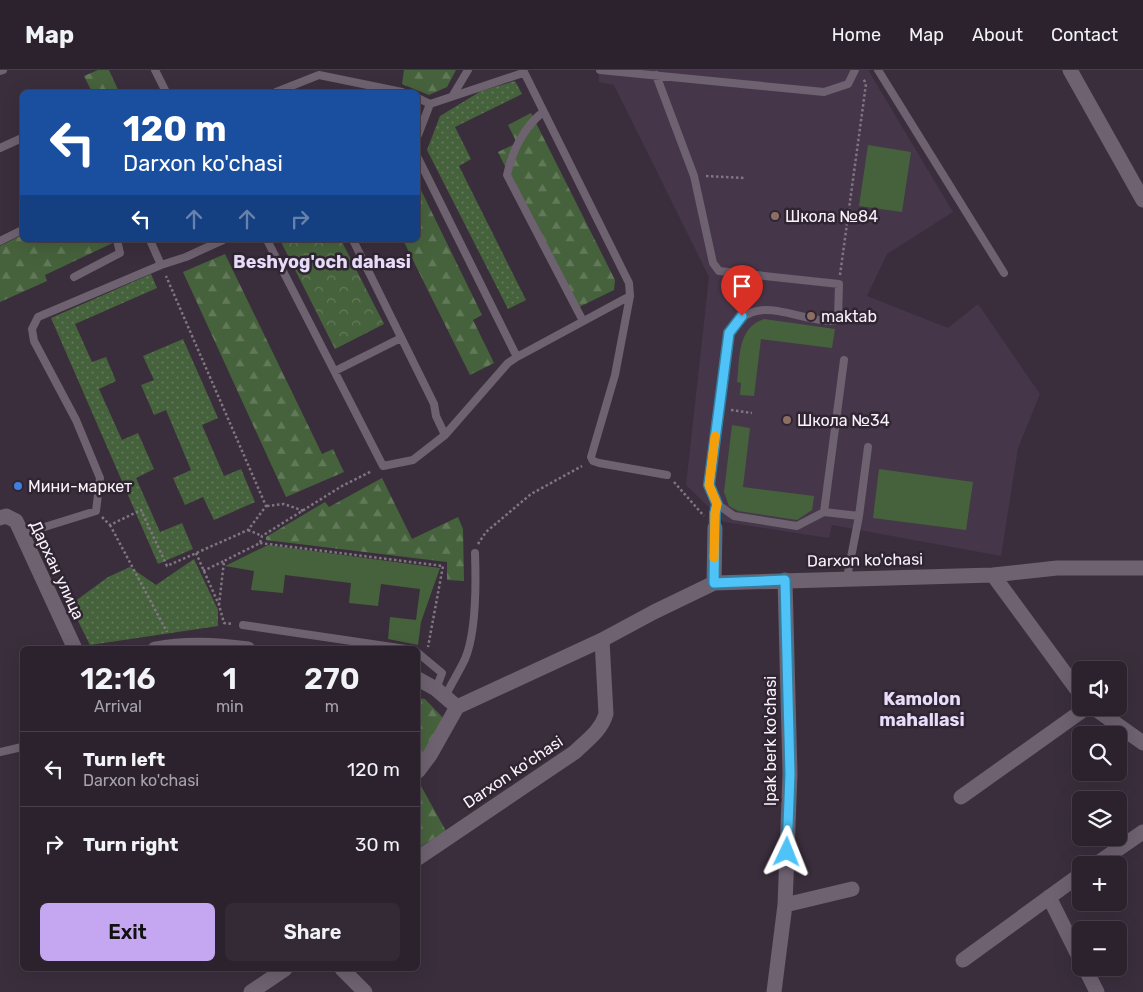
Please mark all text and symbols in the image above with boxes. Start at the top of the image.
text: Map [25,21,74,49]
text: Home [832,24,881,46]
text: Map [909,24,944,46]
text: About [972,24,1023,46]
text: Contact [1051,24,1118,46]
text: 120 m [123,108,226,150]
icon: left [40,110,105,175]
text: Darxon ko'chasi [123,150,283,177]
icon: left [127,205,155,233]
icon: ahead [180,205,208,233]
icon: ahead [233,205,261,233]
icon: right [286,205,314,233]
place label: Школа №84 [785,207,878,226]
marker: Школа №84 [769,210,781,222]
district label: Beshyog'och dahasi [233,251,411,273]
pin [721,265,763,316]
icon: arrive [728,272,756,300]
place label: maktab [821,307,877,326]
marker: maktab [805,310,817,322]
place label: Школа №34 [797,411,890,430]
marker: Школа №34 [781,414,793,426]
place label: Мини-маркет [28,477,132,496]
marker: Мини-маркет [12,480,24,492]
street label: Дархан улица [26,518,88,622]
street label: Darxon ko'chasi [807,549,923,571]
text: 12:16 [80,661,156,697]
text: 1 [223,661,237,697]
text: 270 [304,661,360,697]
map controls [1072,661,1127,976]
button: sound [1072,661,1127,716]
street label: Ipak berk ko'chasi [761,676,780,806]
district label: Kamolon mahallasi [879,688,965,731]
text: Arrival [94,697,142,716]
text: min [216,697,244,716]
text: m [325,697,339,716]
button: search [1072,726,1127,781]
street label: Darxon ko'chasi [460,732,566,812]
text: Turn left [83,748,165,771]
icon: left [40,755,68,783]
text: 120 m [347,758,400,781]
text: Darxon ko'chasi [83,771,199,790]
button: layers [1072,791,1127,846]
position arrow [760,825,812,877]
icon: right [40,830,68,858]
text: Turn right [83,833,178,856]
text: 30 m [355,833,400,856]
button: + [1072,856,1127,911]
button: Exit [40,903,215,961]
button: Share [225,903,400,961]
button: − [1072,921,1127,976]

